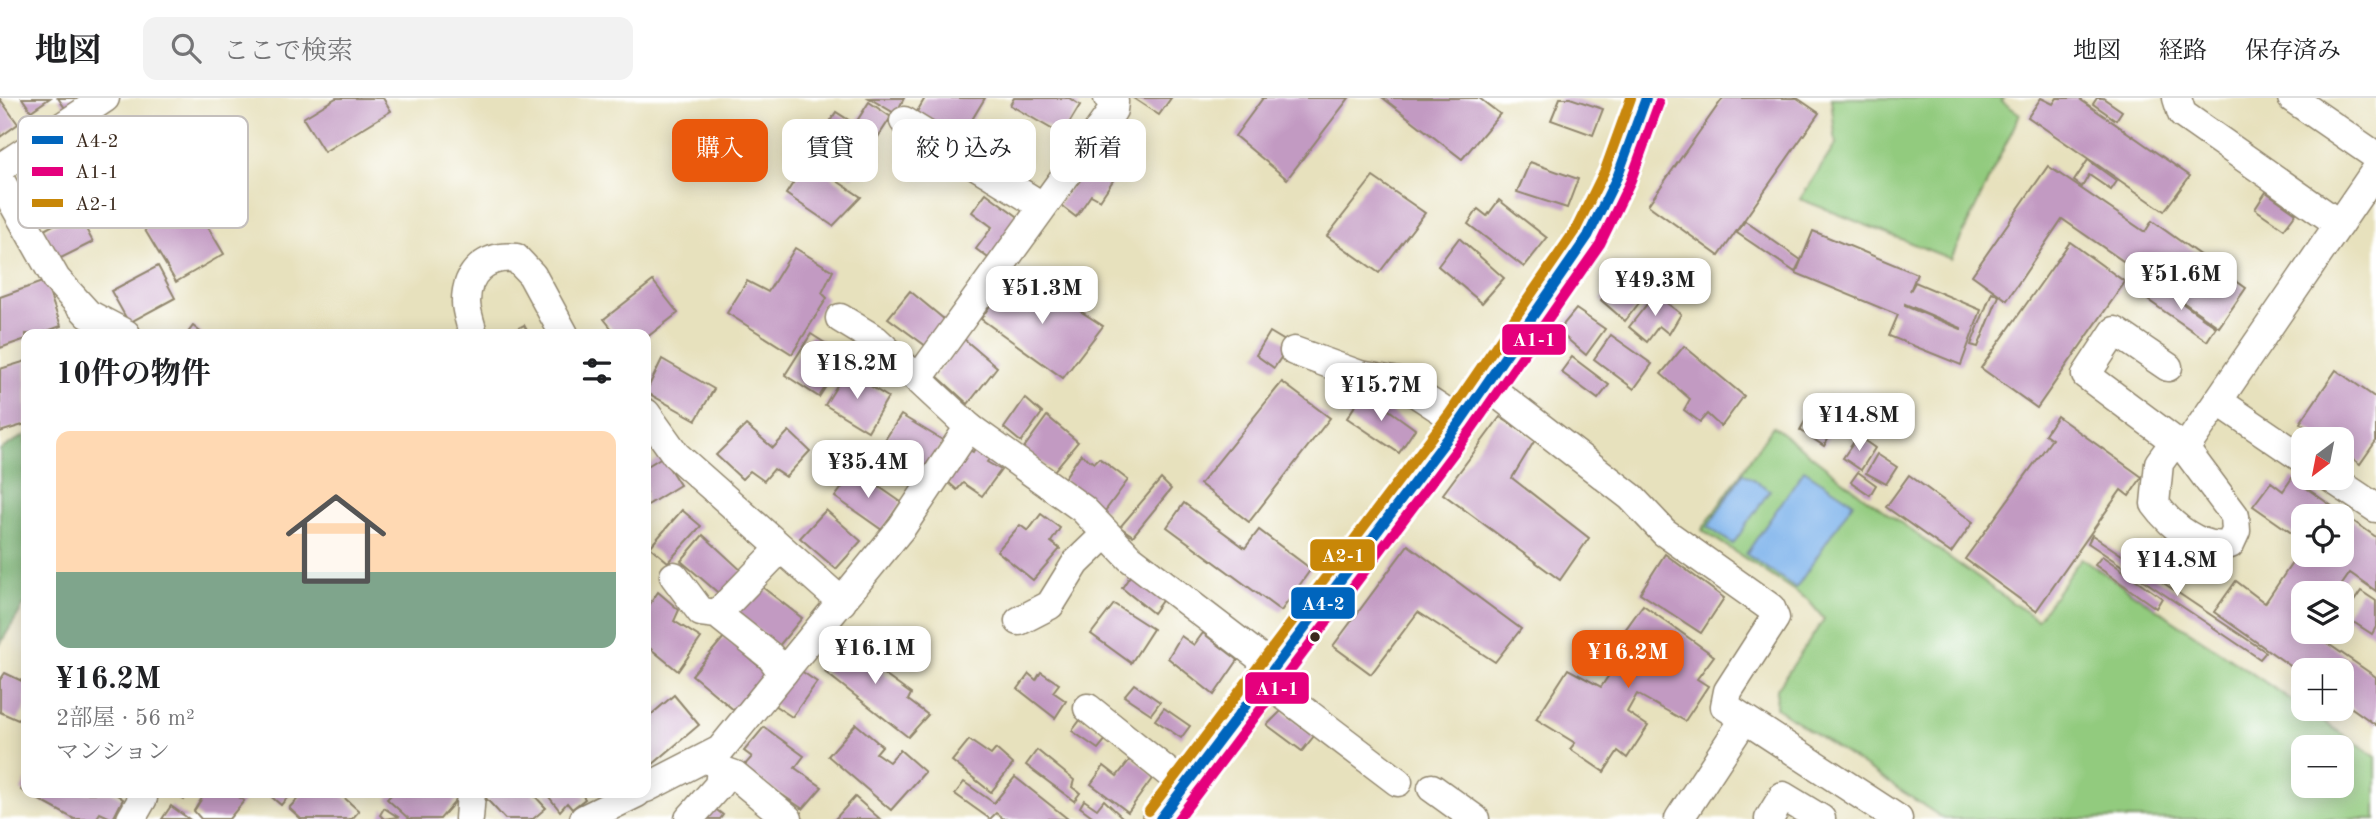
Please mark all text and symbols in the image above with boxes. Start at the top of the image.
search box [143,17,633,80]
icon: search [167,29,205,67]
text: 地図 [35,36,101,69]
text: ここで検索 [223,39,353,65]
text: 地図 [2073,40,2121,64]
text: 経路 [2159,40,2207,64]
text: 保存済み [2245,40,2341,64]
legend [18,116,248,228]
chip: 購入 [672,119,768,182]
chip: 賃貸 [782,119,878,182]
chip: 絞り込み [892,119,1036,182]
chip: 新着 [1050,119,1146,182]
text: A4-2 [75,133,119,152]
text: A1-1 [75,164,119,183]
text: A2-1 [75,196,119,215]
pin: ¥51.6M [2124,252,2238,312]
pin: ¥49.3M [1598,258,1712,318]
text: ¥51.6M [2141,263,2221,286]
pin: ¥51.3M [985,266,1099,326]
text: ¥49.3M [1615,269,1695,292]
text: ¥51.3M [1002,277,1082,300]
line badge: A1-1 [1501,323,1567,356]
text: A1-1 [1512,332,1556,351]
pin: ¥18.2M [800,342,914,401]
icon: filters [578,352,616,390]
text: ¥18.2M [817,352,897,375]
text: 10件の物件 [56,360,211,390]
pin: ¥15.7M [1324,364,1438,423]
text: ¥15.7M [1341,374,1421,397]
pin: ¥14.8M [1802,394,1916,453]
text: ¥14.8M [1819,404,1899,427]
north arrow [2291,427,2354,490]
map controls [2291,427,2354,798]
pin: ¥35.4M [811,440,925,500]
text: ¥35.4M [828,451,908,474]
icon: home [273,476,399,602]
button: locate [2291,504,2354,567]
line badge: A2-1 [1309,538,1376,572]
pin: ¥14.8M [2120,538,2234,598]
text: A2-1 [1321,548,1365,567]
text: ¥14.8M [2137,549,2217,572]
button: layers [2291,581,2354,644]
line badge: A4-2 [1290,586,1356,620]
text: A4-2 [1301,596,1345,615]
pin: ¥16.1M [818,626,932,686]
unlabelled marker [1308,630,1322,644]
pin: ¥16.2M [1571,630,1685,690]
text: ¥16.1M [835,637,915,660]
text: ¥16.2M [1588,641,1668,664]
button: + [2291,658,2354,721]
text: ¥16.2M [56,665,161,695]
line badge: A1-1 [1244,671,1310,705]
text: A1-1 [1255,681,1299,700]
text: 2部屋 · 56 m² [56,707,195,730]
button: − [2291,735,2354,798]
text: マンション [56,741,170,764]

